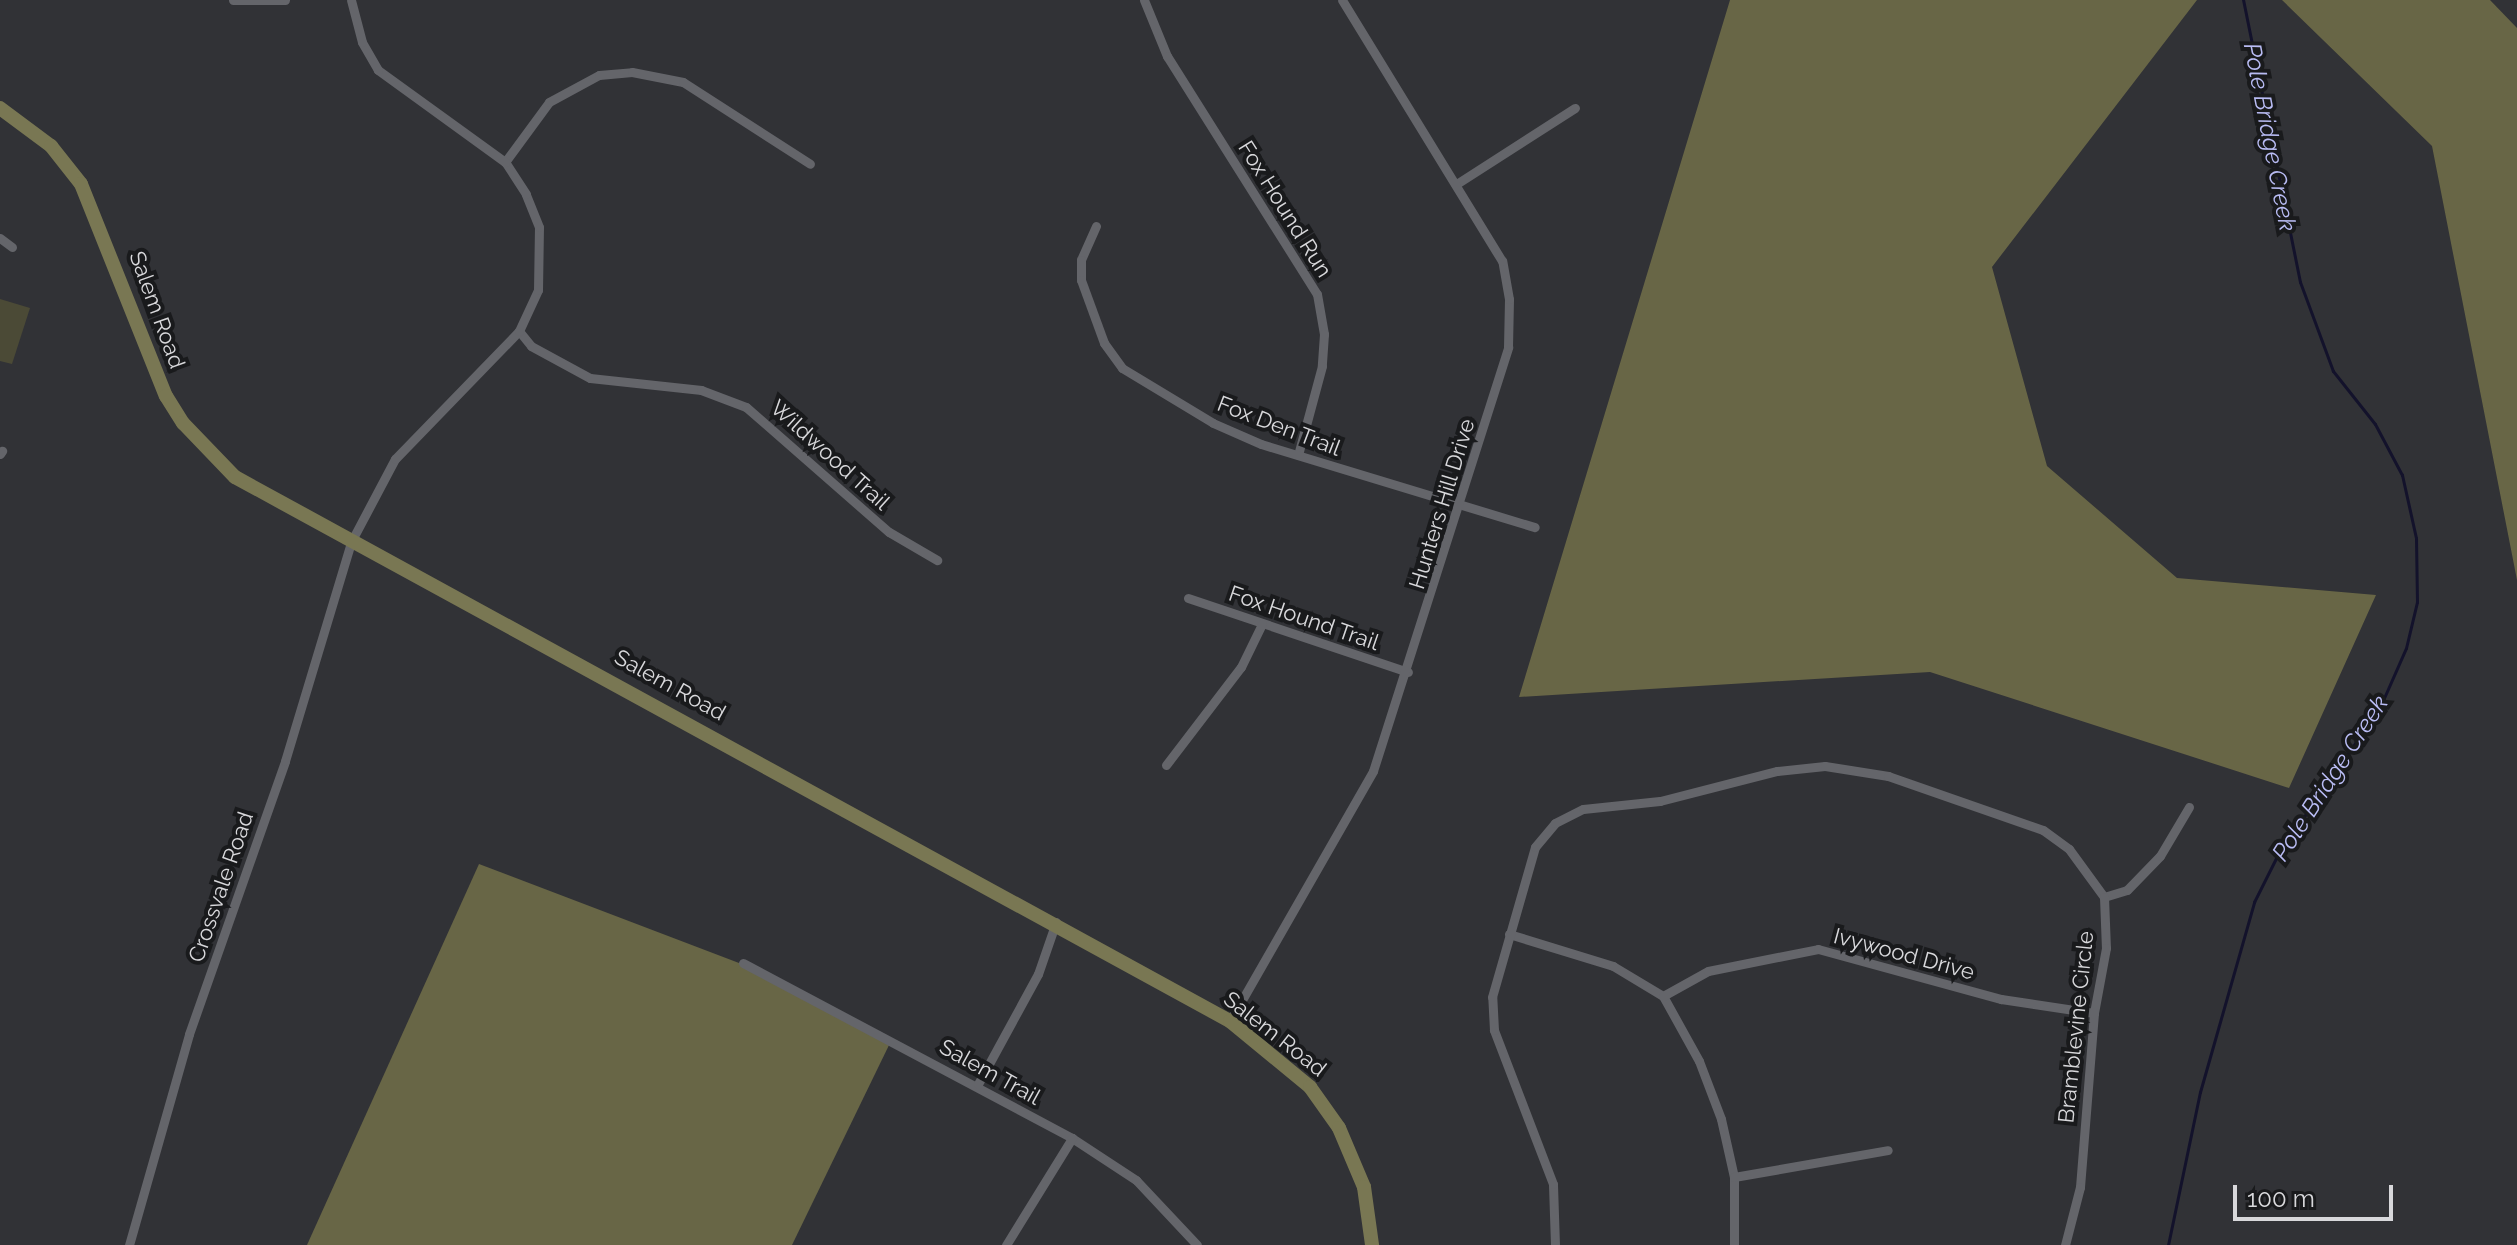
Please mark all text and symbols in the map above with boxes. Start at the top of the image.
water label: Pole Bridge Creek [2238,40,2302,234]
street label: Fox Hound Run [1232,136,1338,282]
street label: Salem Road [124,248,190,372]
street label: Fox Den Trail [1213,390,1345,462]
street label: Wildwood Trail [765,394,895,516]
street label: Hunters Hill Drive [1403,415,1481,593]
street label: Fox Hound Trail [1225,580,1383,656]
street label: Salem Road [610,644,730,726]
water label: Pole Bridge Creek [2266,690,2394,866]
street label: Crossvale Road [183,808,259,966]
street label: Ivywood Drive [1831,923,1977,985]
street label: Bramblevine Circle [2053,930,2099,1124]
street label: Salem Road [1218,986,1332,1082]
street label: Salem Trail [935,1033,1045,1111]
scale bar [2237,1169,2397,1219]
text: 100 m [2247,1184,2315,1213]

